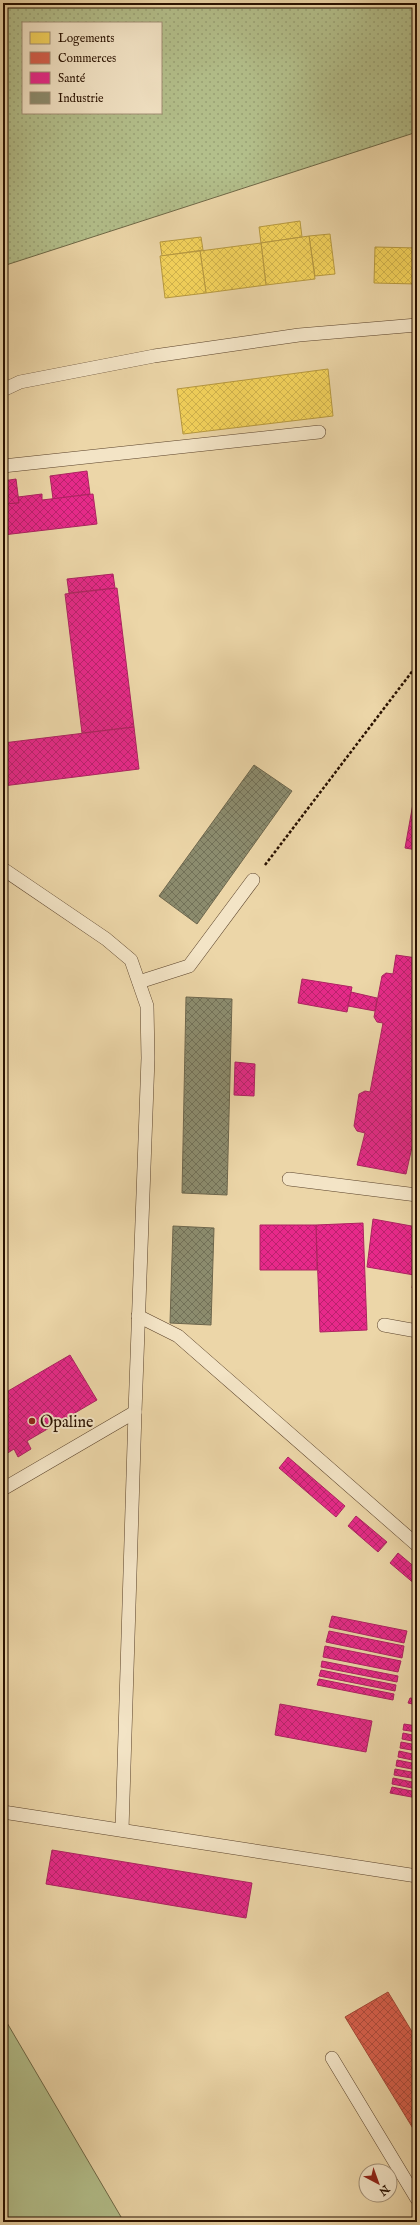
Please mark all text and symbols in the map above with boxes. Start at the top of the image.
legend [22,22,162,114]
text: Logements [58,31,115,46]
text: Commerces [58,51,116,66]
text: Santé [58,71,86,86]
text: Industrie [58,91,104,106]
place label: Opaline [40,1413,93,1433]
marker: Opaline [27,1416,37,1426]
north arrow [358,2163,398,2203]
text: N [375,2181,393,2199]

